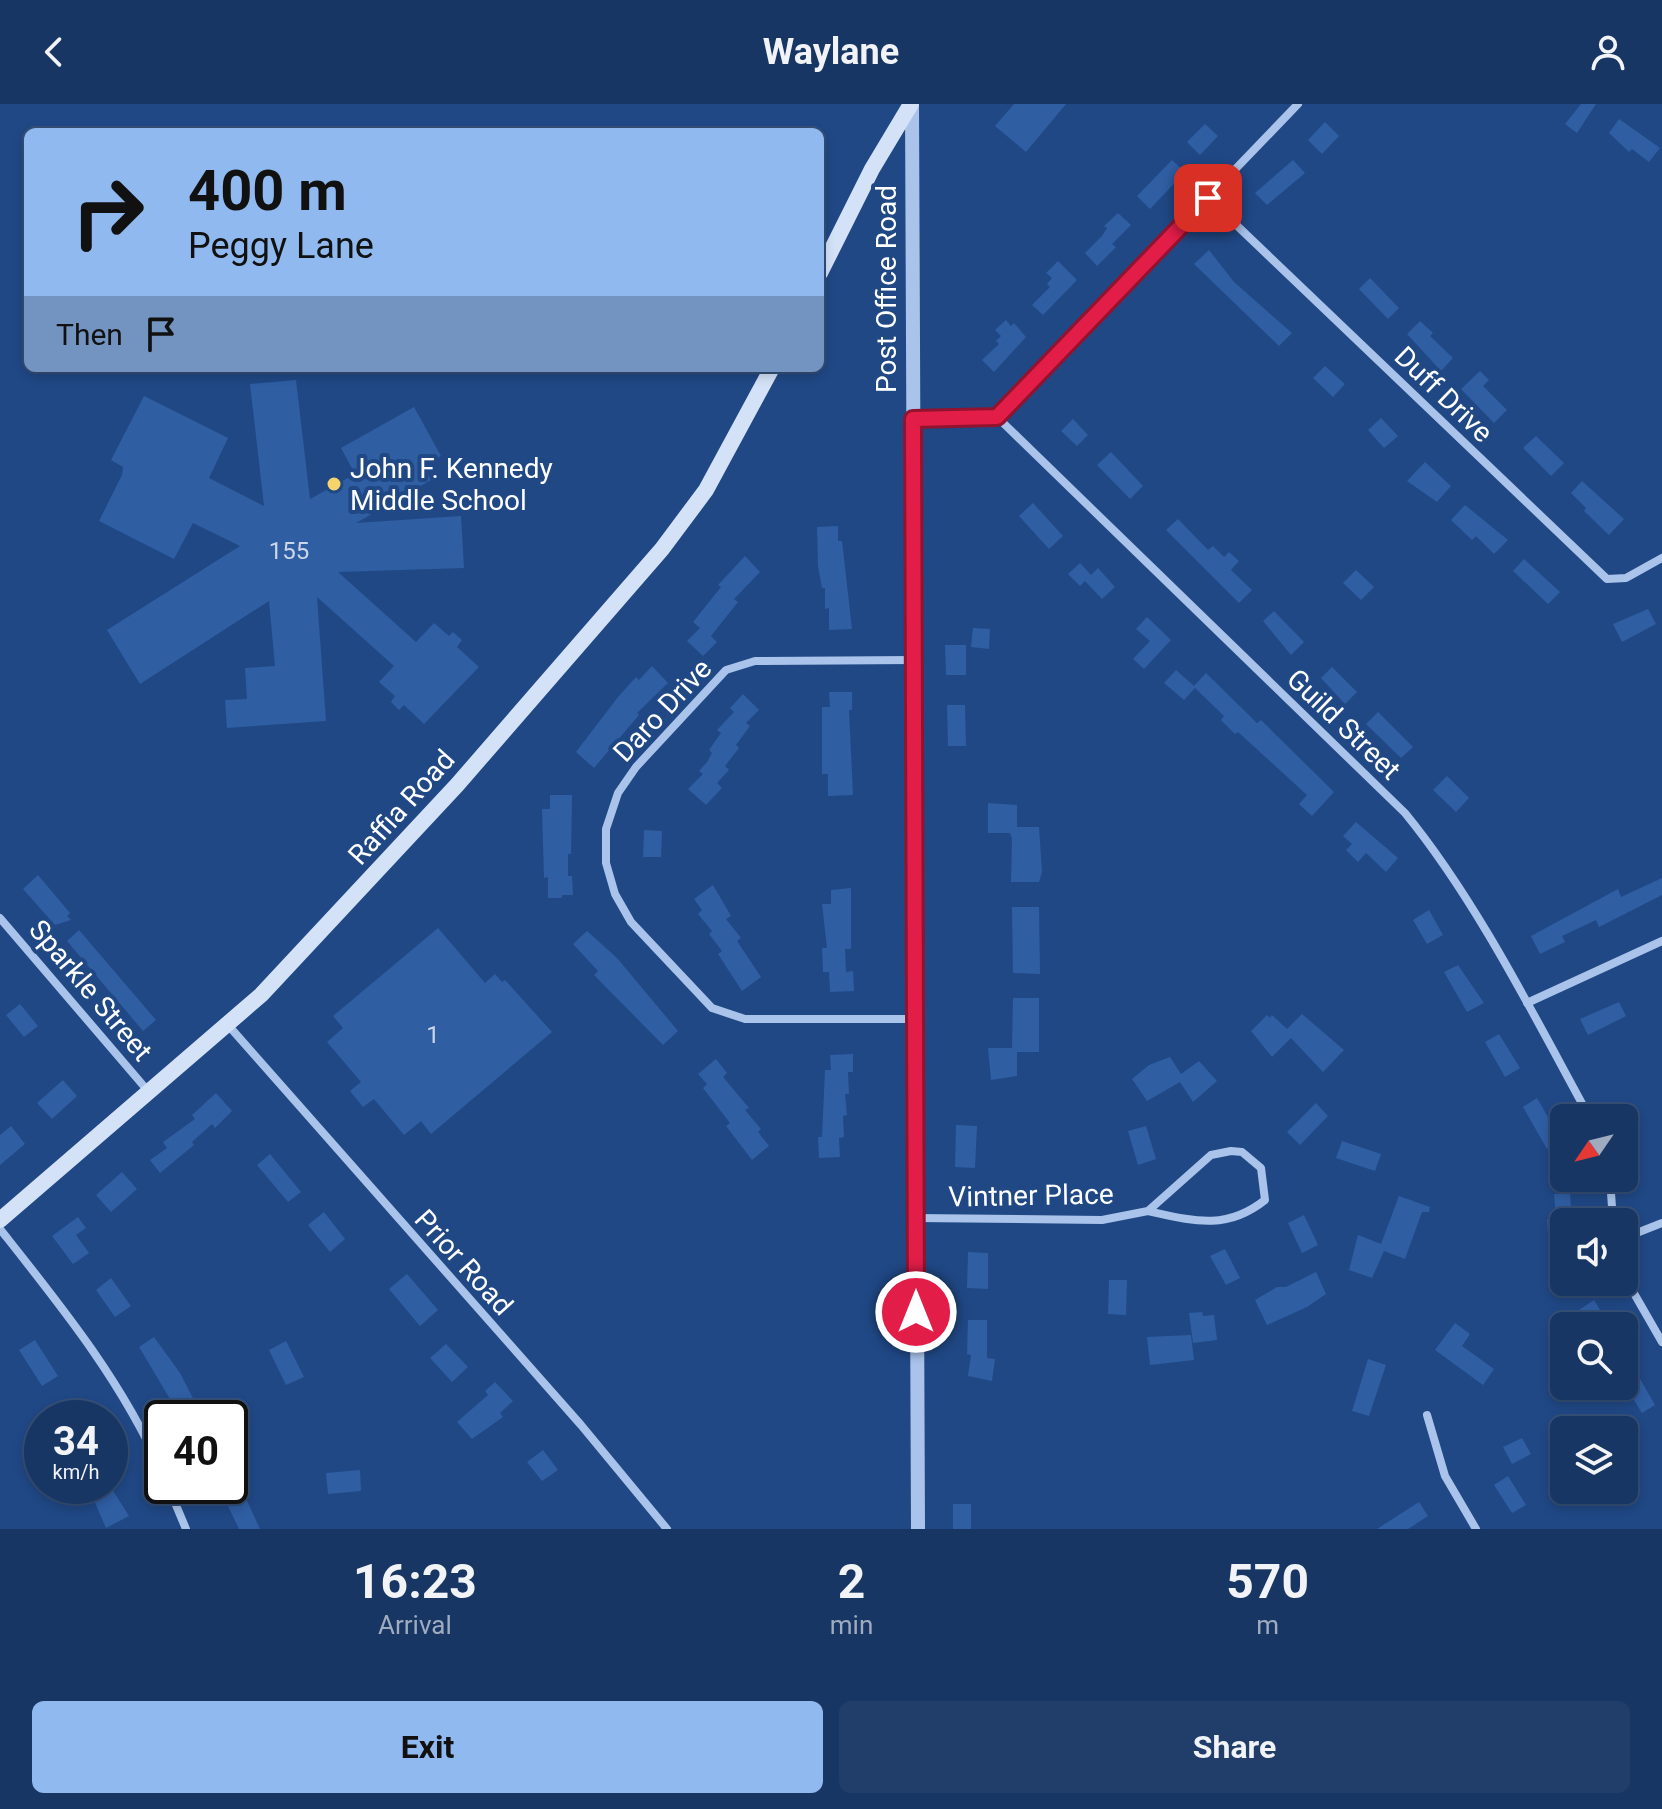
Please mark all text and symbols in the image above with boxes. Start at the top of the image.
icon: back [32,30,76,74]
icon: person [1586,30,1630,74]
text: Waylane [763,31,899,73]
text: 400 m [188,158,347,224]
icon: right [56,160,160,264]
pin [1174,164,1242,232]
icon: arrive [1186,176,1230,220]
street label: Post Office Road [870,185,903,393]
text: Peggy Lane [188,225,374,267]
icon: arrive [139,312,183,356]
text: Then [56,317,123,352]
street label: Duff Drive [1388,340,1499,449]
place label: John F. Kennedy Middle School [350,452,553,517]
marker: John F. Kennedy Middle School [325,475,343,493]
house number: 155 [269,537,309,565]
street label: Daro Drive [606,652,718,769]
street label: Guild Street [1280,662,1407,786]
street label: Raffia Road [341,743,461,871]
street label: Sparkle Street [22,913,159,1067]
house number: 1 [426,1021,440,1049]
north arrow [1550,1104,1638,1192]
map controls [1550,1104,1638,1504]
street label: Vintner Place [948,1178,1114,1213]
street label: Prior Road [408,1203,520,1322]
button: sound [1550,1208,1638,1296]
position arrow [874,1270,958,1354]
button: search [1550,1312,1638,1400]
speed limit sign: 40 [144,1400,248,1504]
button: layers [1550,1416,1638,1504]
text: 34 [53,1418,99,1465]
text: km/h [53,1460,99,1484]
text: 16:23 [353,1553,477,1610]
text: 2 [838,1553,865,1610]
text: 570 [1226,1553,1309,1610]
text: Arrival [378,1610,452,1640]
text: min [830,1610,873,1640]
text: m [1256,1610,1279,1640]
button: Exit [32,1701,823,1793]
button: Share [839,1701,1630,1793]

